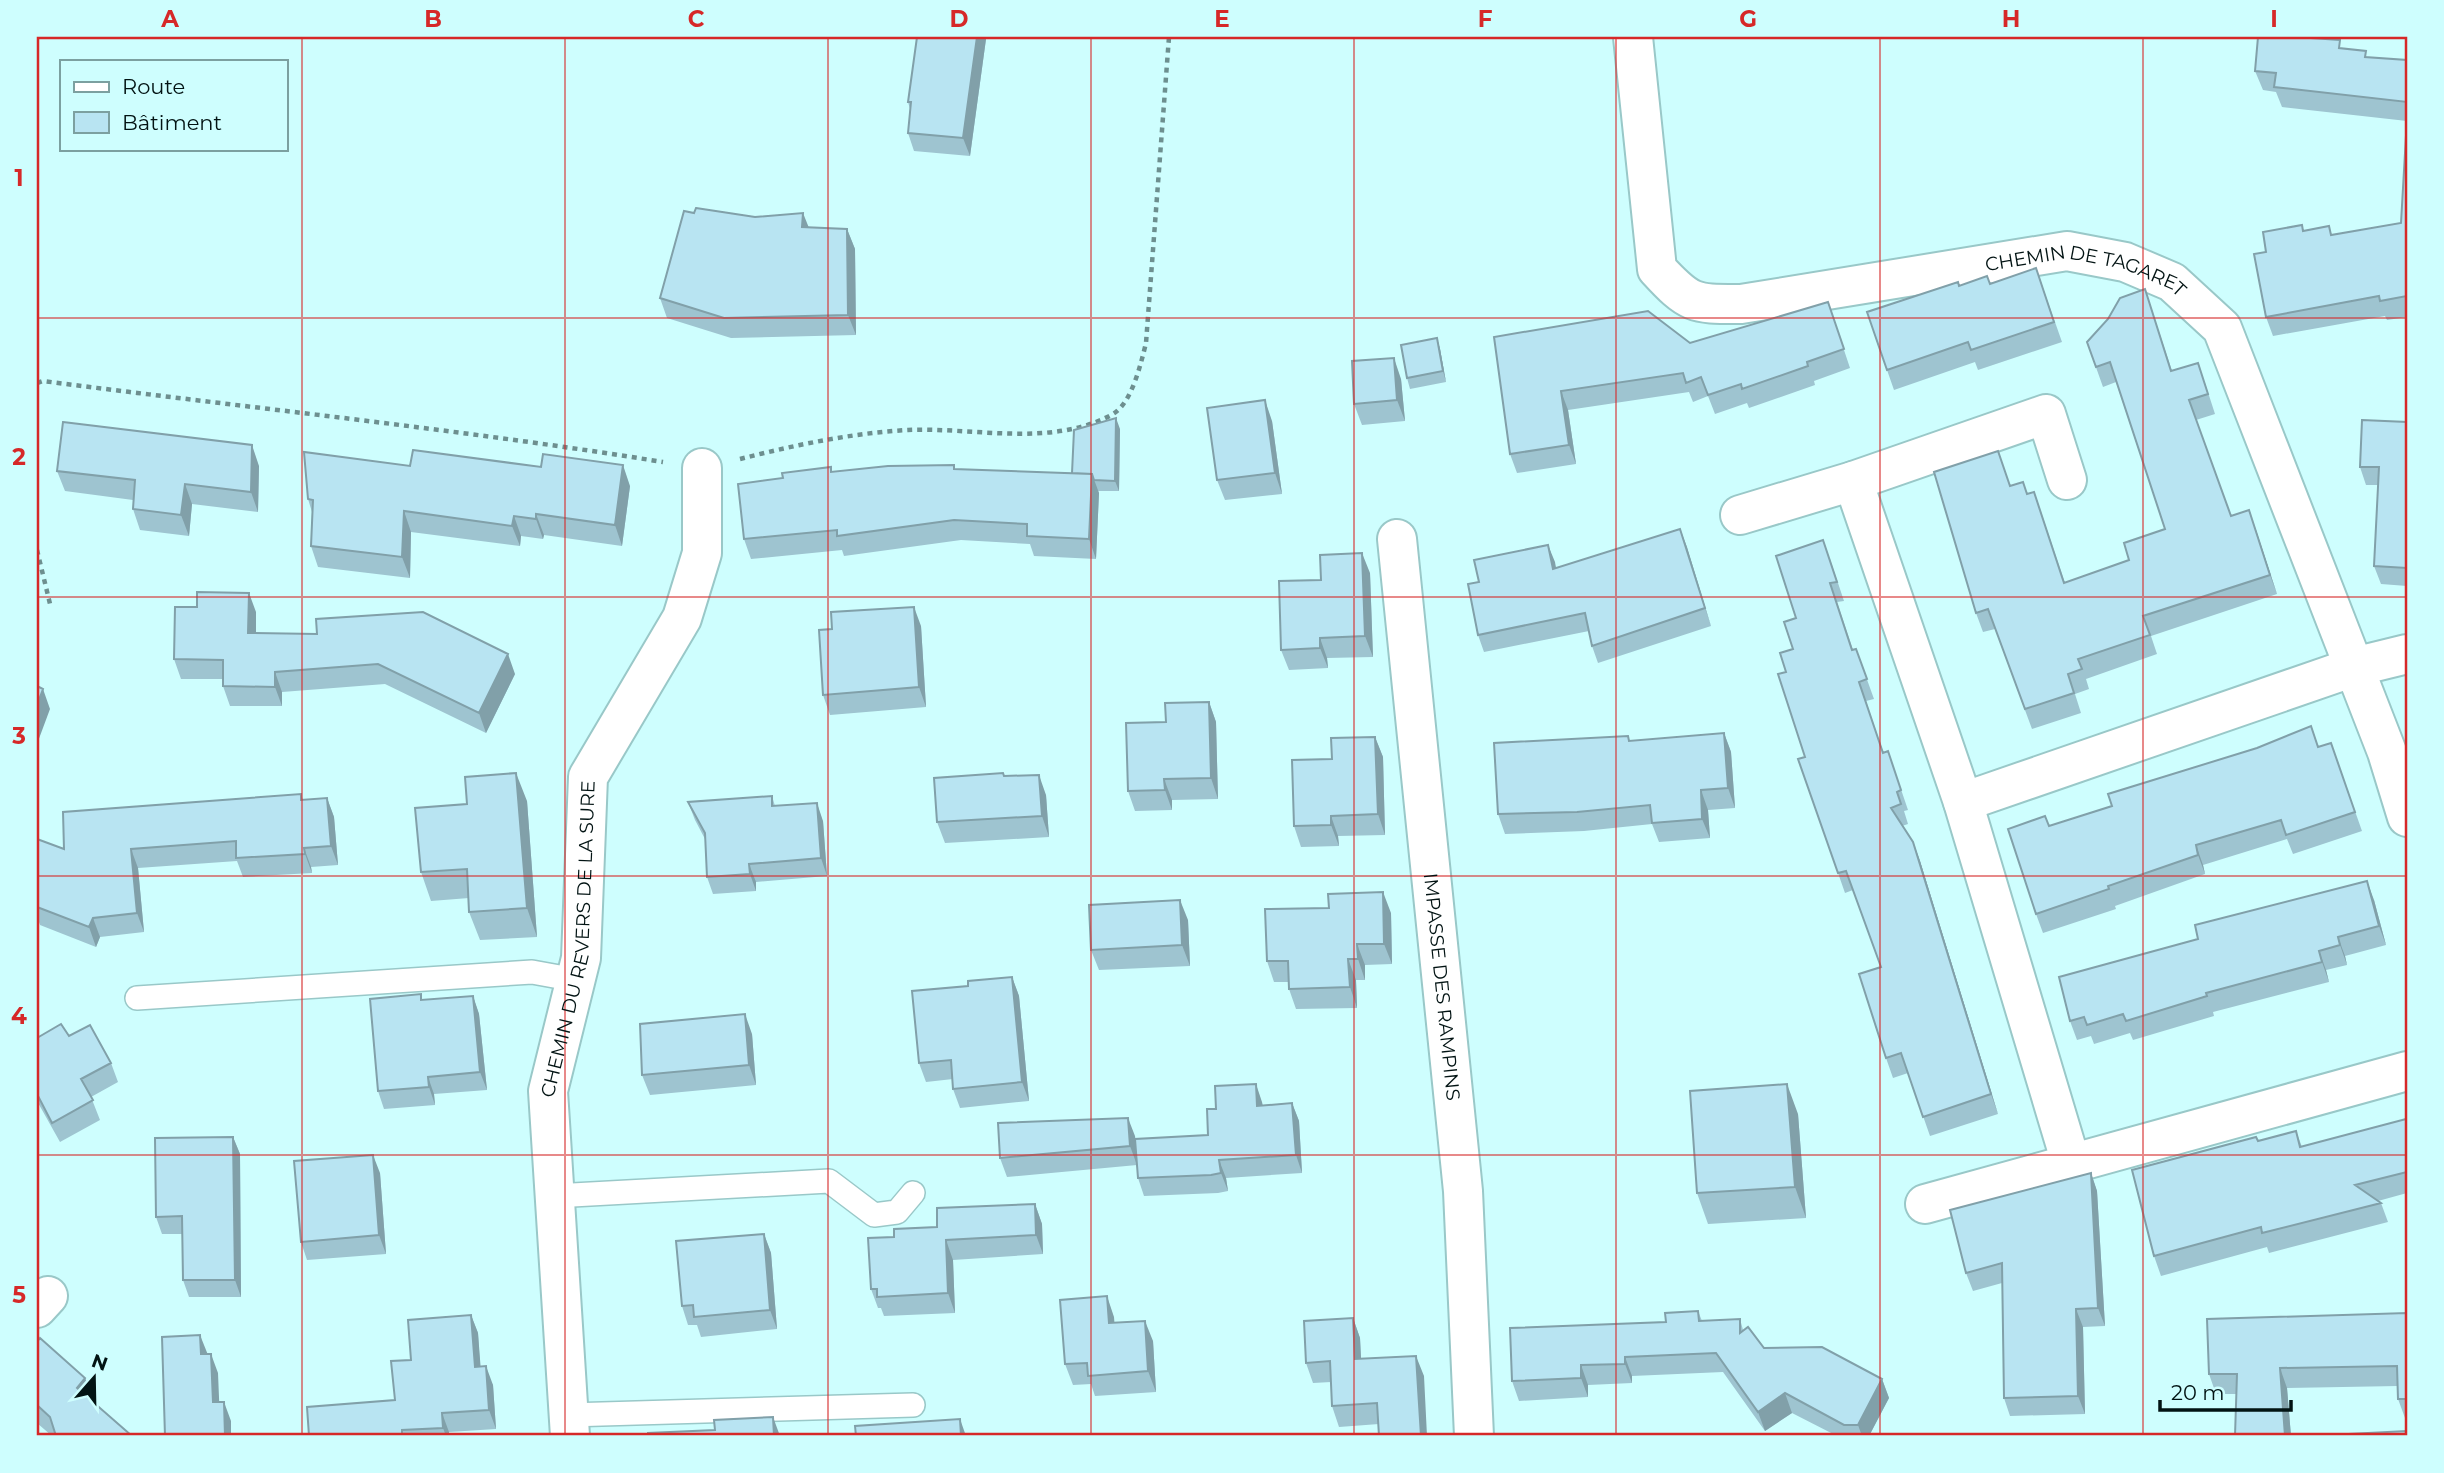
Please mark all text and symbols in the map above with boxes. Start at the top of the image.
text: A [160,5,179,33]
text: B [424,5,442,33]
text: C [688,5,705,33]
text: D [950,5,969,33]
text: E [1214,5,1230,33]
text: F [1478,5,1493,33]
text: G [1739,5,1757,33]
text: H [2002,5,2020,33]
text: I [2270,5,2278,33]
legend [60,60,287,150]
text: Route [122,74,185,99]
text: Bâtiment [122,110,222,135]
text: 1 [14,164,24,192]
street label: CHEMIN DE TAGARET [1983,240,2191,301]
text: 2 [12,443,26,471]
text: 3 [11,722,26,750]
street label: CHEMIN DU REVERS DE LA SURE [536,780,600,1100]
street label: IMPASSE DES RAMPINS [1419,872,1465,1102]
text: 4 [11,1002,27,1030]
text: 5 [12,1281,26,1309]
north arrow [60,1344,130,1414]
text: N [88,1349,111,1376]
scale bar [2160,1368,2292,1412]
text: 20 m [2171,1380,2225,1405]

